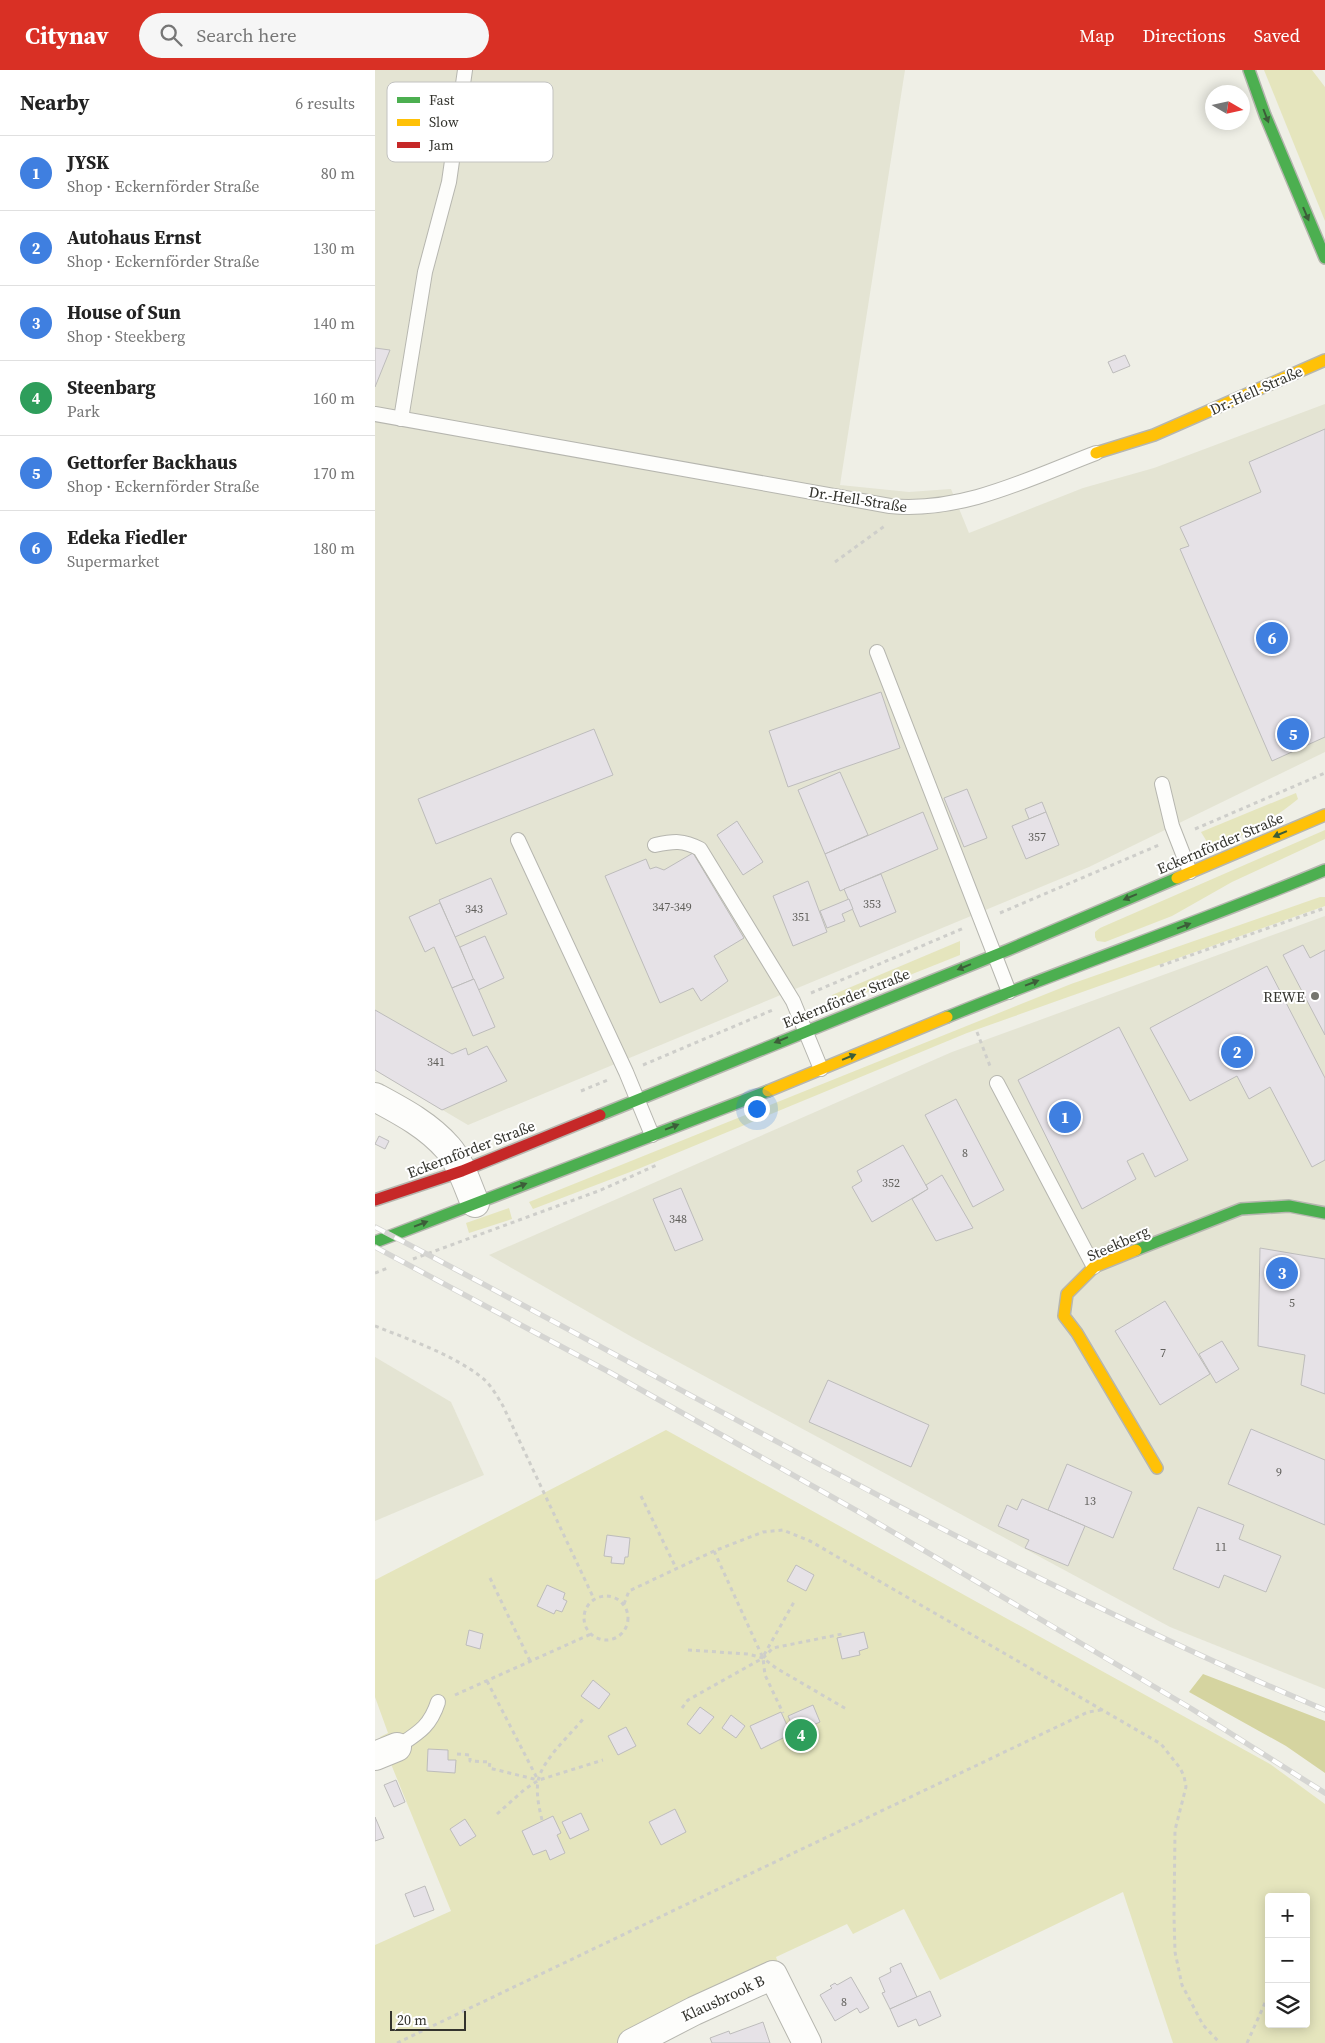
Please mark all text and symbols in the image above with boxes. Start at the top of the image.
search box [139,13,489,58]
text: Citynav [25,19,109,52]
icon: search [157,21,185,49]
text: Search here [197,22,297,48]
text: Map [1079,23,1115,48]
text: Directions [1143,23,1226,48]
text: Saved [1254,23,1300,48]
legend [387,82,553,162]
north arrow [1205,85,1250,130]
text: Nearby [20,88,90,117]
text: Fast [429,90,455,110]
text: 6 results [295,92,355,114]
one-way arrow [1262,109,1270,124]
text: Slow [429,112,459,132]
text: Jam [428,135,454,155]
text: JYSK [67,149,109,175]
text: 1 [32,162,40,184]
text: 80 m [321,162,355,184]
text: Shop · Eckernförder Straße [67,175,259,197]
one-way arrow [1303,207,1311,221]
text: Autohaus Ernst [67,224,201,250]
text: 2 [32,237,40,259]
text: 130 m [313,237,355,259]
text: Shop · Eckernförder Straße [67,250,259,272]
text: House of Sun [67,299,181,325]
text: 3 [32,312,40,334]
text: 140 m [313,312,355,334]
text: Shop · Steekberg [67,325,185,347]
street label: Dr.-Hell-Straße [1206,360,1306,420]
text: Steenbarg [67,374,156,400]
text: 4 [32,387,40,409]
text: 160 m [313,387,355,409]
text: Park [67,400,100,422]
text: Gettorfer Backhaus [67,449,237,475]
text: 5 [32,462,40,484]
text: 170 m [313,462,355,484]
text: Shop · Eckernförder Straße [67,475,259,497]
street label: Dr.-Hell-Straße [807,481,909,517]
text: Edeka Fiedler [67,524,187,550]
text: 6 [32,537,40,559]
text: 180 m [313,537,355,559]
text: Supermarket [67,550,159,572]
pin: 6 [1256,619,1288,657]
pin: 5 [1277,715,1309,753]
street label: Eckernförder Straße [1154,807,1287,879]
house number: 357 [1028,829,1046,845]
one-way arrow [1273,830,1287,838]
one-way arrow [1123,894,1138,902]
house number: 353 [863,896,881,912]
house number: 347-349 [652,899,692,915]
house number: 343 [465,901,483,917]
house number: 351 [792,909,810,925]
one-way arrow [1177,922,1192,929]
street label: Eckernförder Straße [779,963,913,1033]
one-way arrow [957,963,972,971]
one-way arrow [1025,979,1040,986]
place label: REWE [1263,986,1305,1007]
marker: REWE [1309,990,1321,1002]
pin: 2 [1221,1033,1253,1071]
one-way arrow [774,1037,788,1045]
one-way arrow [842,1053,857,1061]
house number: 341 [427,1054,445,1070]
your location [744,1096,770,1122]
pin: 1 [1049,1098,1081,1136]
street label: Eckernförder Straße [404,1115,538,1183]
one-way arrow [665,1123,679,1131]
house number: 8 [962,1145,968,1161]
house number: 352 [882,1175,900,1191]
one-way arrow [513,1182,528,1190]
house number: 348 [669,1211,687,1227]
one-way arrow [413,1220,428,1227]
street label: Steekberg [1084,1220,1153,1266]
pin: 3 [1266,1254,1298,1292]
house number: 5 [1289,1295,1295,1311]
house number: 7 [1160,1345,1166,1361]
house number: 9 [1276,1464,1282,1480]
house number: 13 [1084,1493,1096,1509]
house number: 11 [1215,1539,1227,1555]
pin: 4 [785,1716,817,1754]
map controls [1265,1893,1310,2028]
button: + [1265,1893,1310,1938]
button: − [1265,1938,1310,1983]
street label: Klausbrook B [678,1970,768,2026]
button: layers [1265,1983,1310,2028]
house number: 8 [841,1994,847,2010]
scale bar [390,2008,466,2031]
text: 20 m [397,2010,427,2030]

